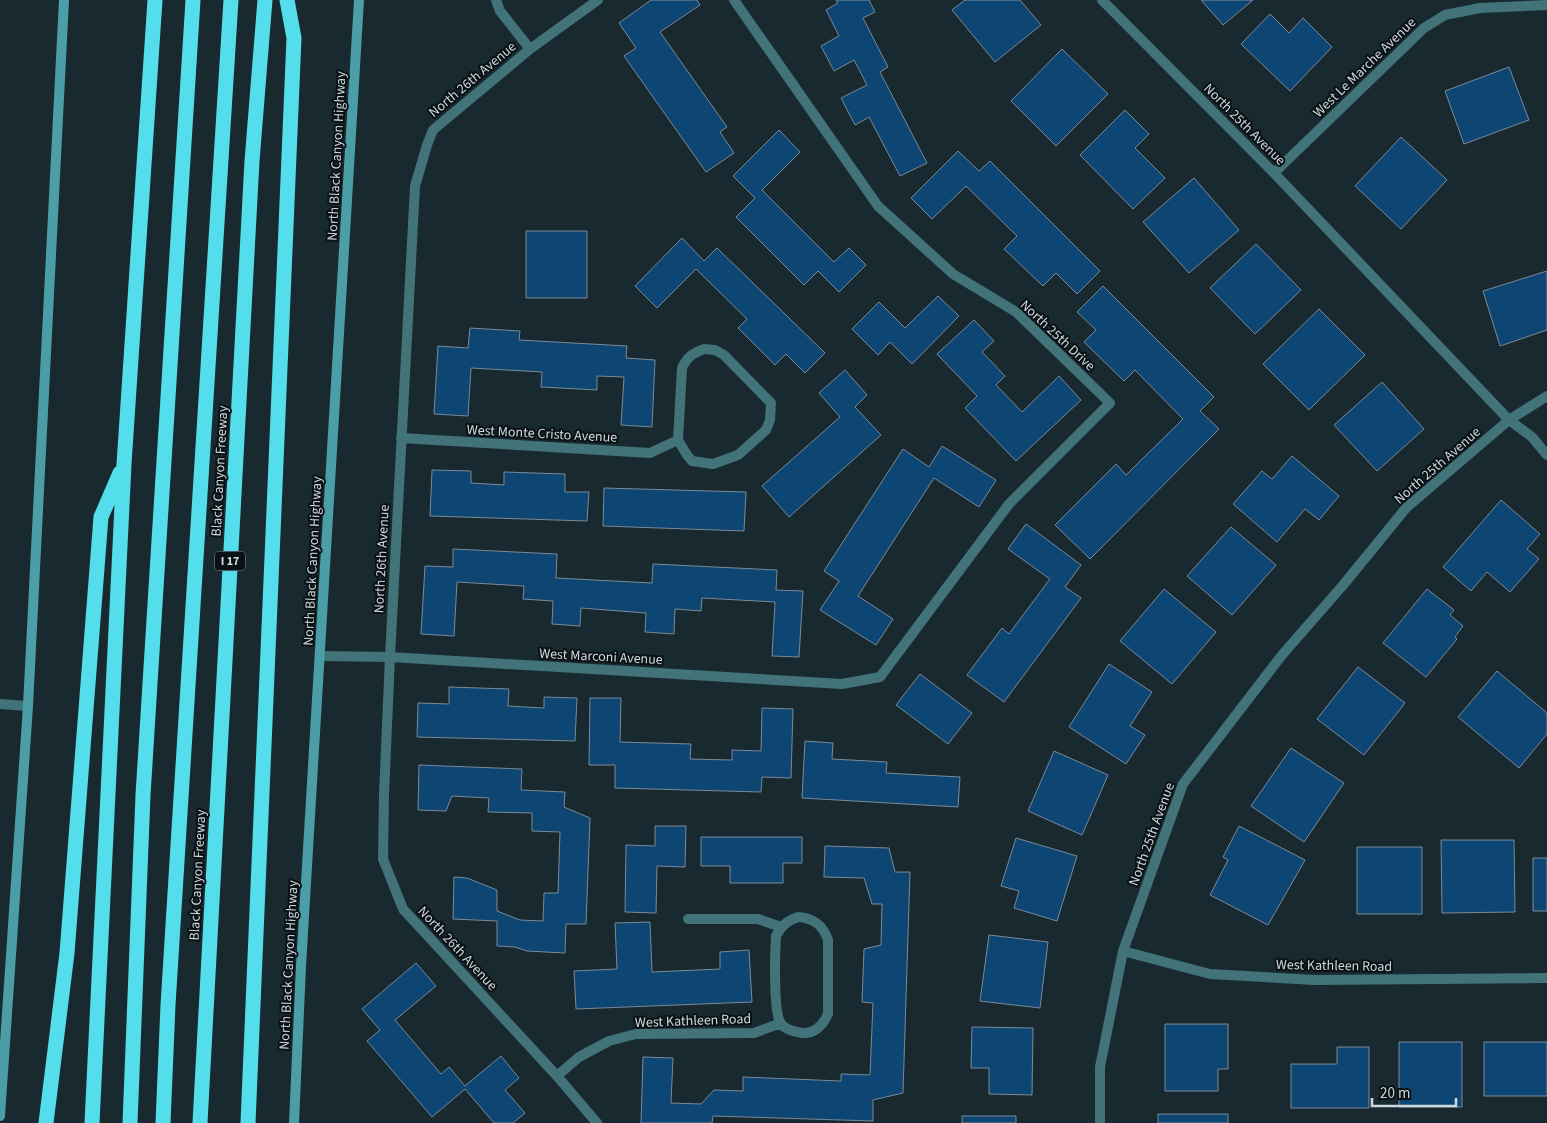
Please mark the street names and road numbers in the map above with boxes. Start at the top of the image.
street label: West Le Marche Avenue [1309,13,1421,122]
street label: North 26th Avenue [425,37,521,122]
street label: North Black Canyon Highway [323,70,351,241]
street label: North 25th Avenue [1199,79,1290,170]
street label: North 25th Drive [1015,296,1099,376]
street label: Black Canyon Freeway [207,405,233,537]
street label: West Monte Cristo Avenue [466,420,618,448]
street label: North 25th Avenue [1390,422,1485,509]
street label: North Black Canyon Highway [299,475,327,646]
street label: North 26th Avenue [369,504,395,614]
road number: I 17 [215,552,245,570]
street label: West Marconi Avenue [539,644,663,670]
street label: North 25th Avenue [1124,780,1180,889]
street label: Black Canyon Freeway [185,809,211,941]
street label: North Black Canyon Highway [275,879,303,1050]
street label: North 26th Avenue [413,902,502,995]
street label: West Kathleen Road [1276,955,1392,977]
street label: West Kathleen Road [635,1009,752,1033]

